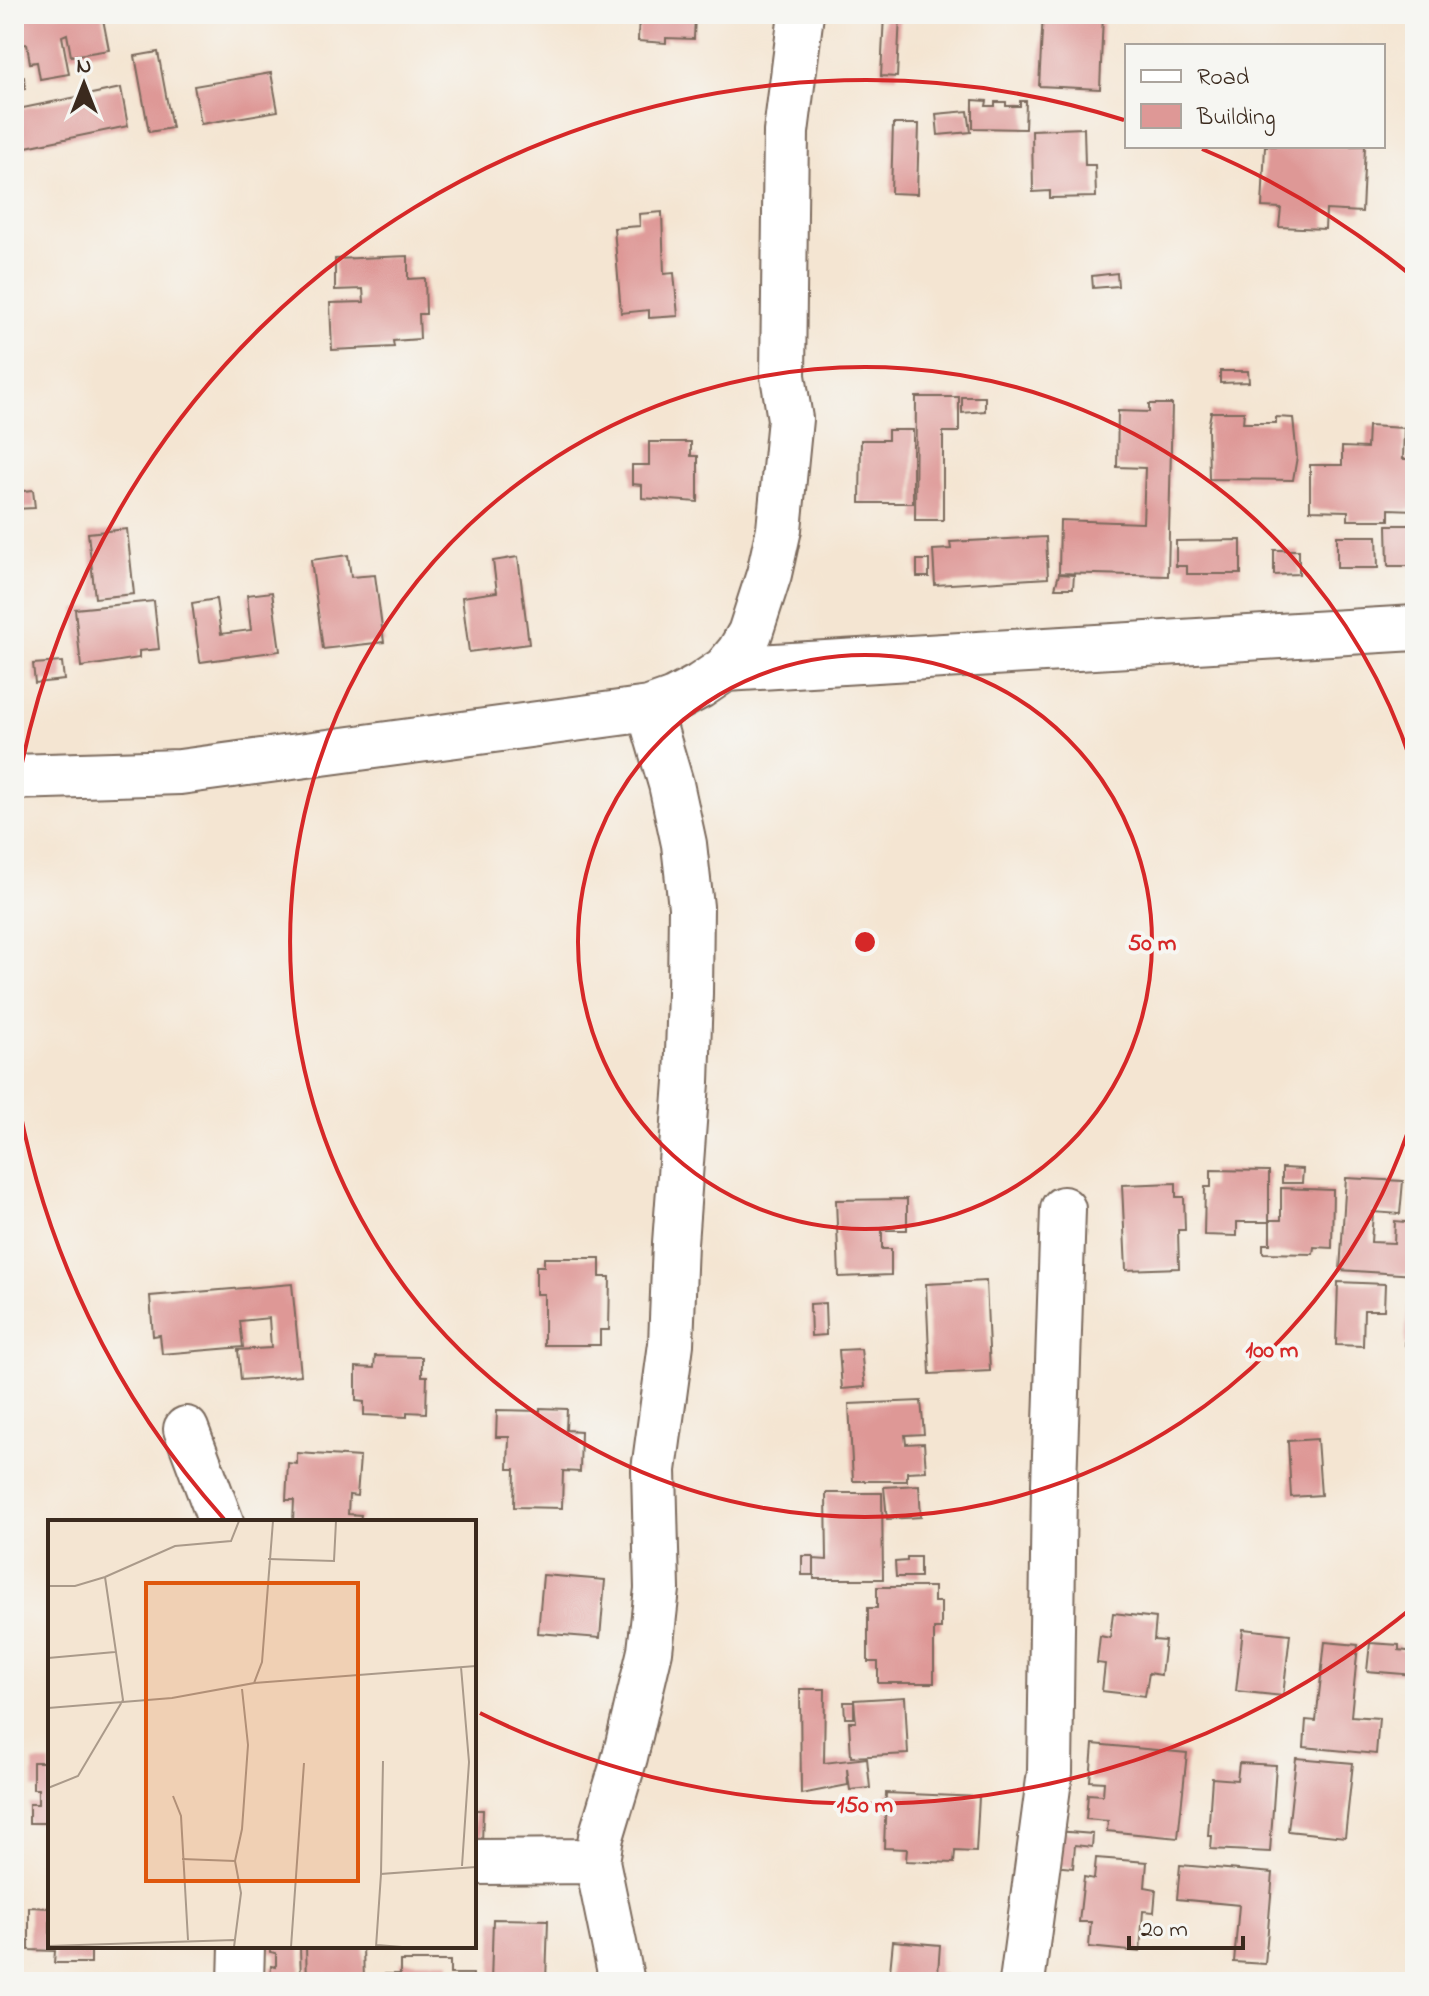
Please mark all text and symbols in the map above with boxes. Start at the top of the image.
north arrow [44,44,124,124]
legend [1125,44,1385,148]
text: N [77,51,91,83]
text: Road [1197,61,1250,96]
text: Building [1196,101,1276,136]
text: 50 m [1128,927,1177,962]
centre of rings [851,928,879,956]
text: 100 m [1246,1334,1299,1369]
inset map [48,1520,476,1948]
text: 150 m [837,1789,894,1824]
scale bar [1129,1900,1243,1950]
text: 20 m [1141,1913,1188,1948]

